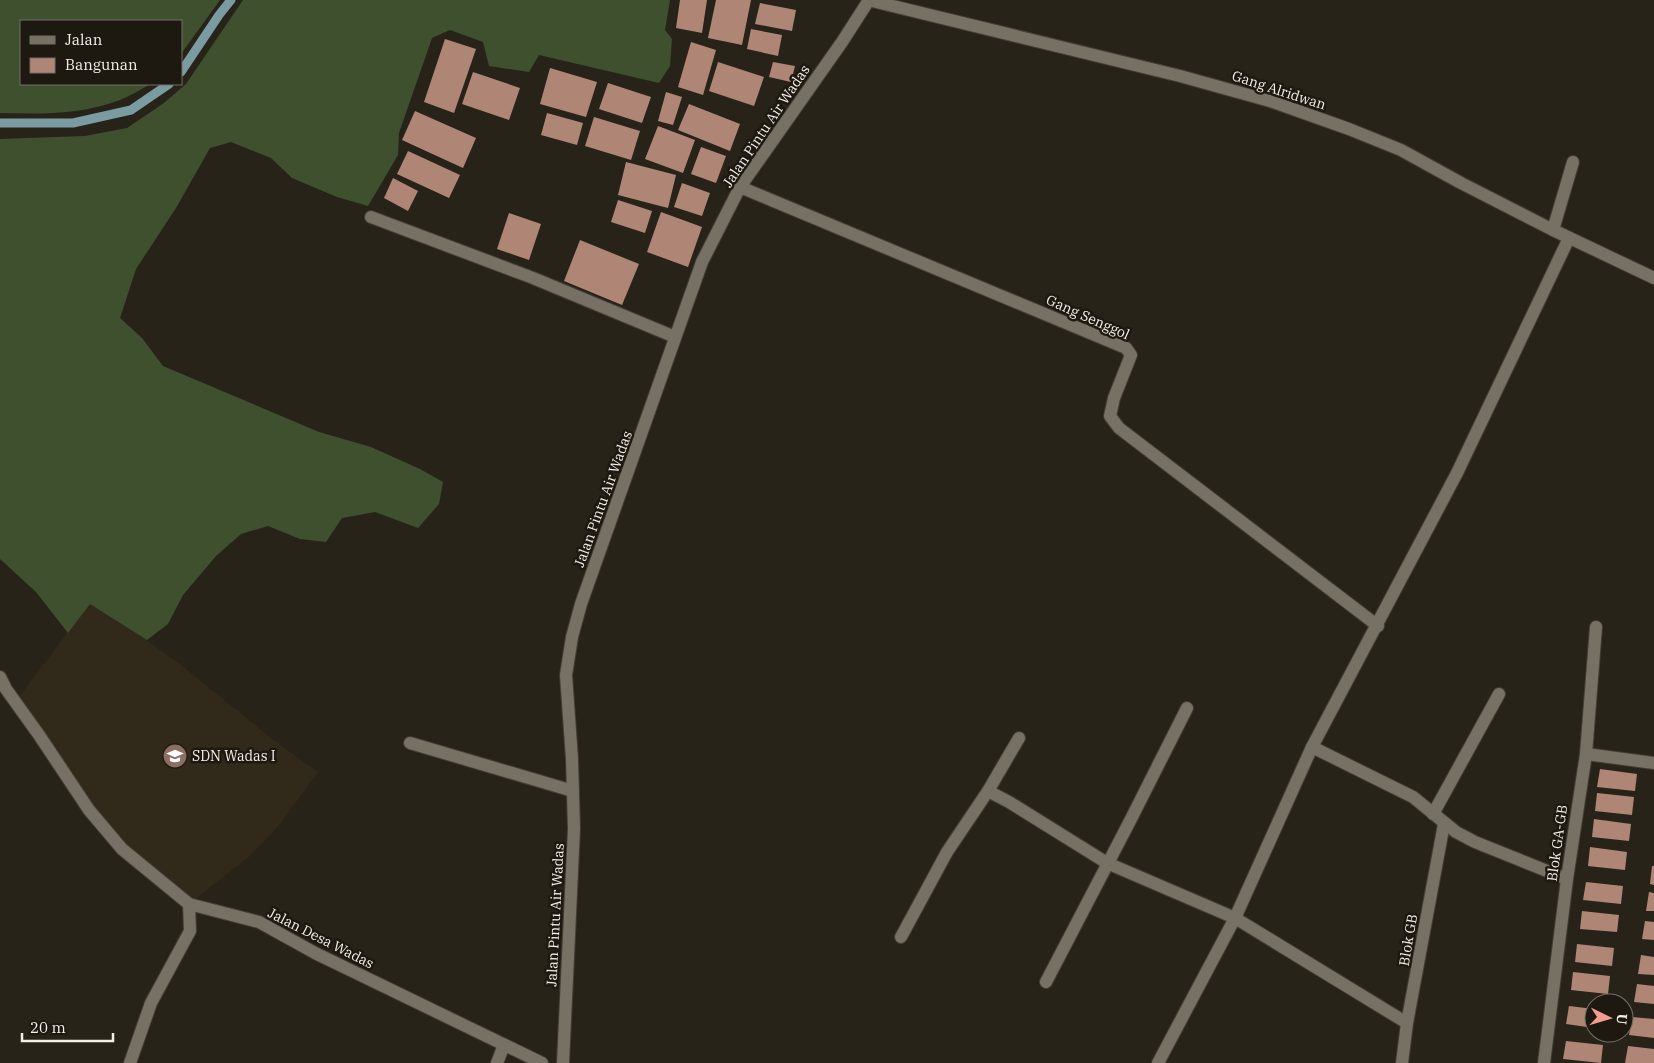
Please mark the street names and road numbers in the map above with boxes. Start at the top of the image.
street label: Jalan Pintu Air Wadas [718,61,814,191]
street label: Gang Alridwan [1230,66,1328,114]
street label: Gang Senggol [1043,291,1133,343]
street label: Jalan Pintu Air Wadas [570,428,636,570]
street label: Blok GA-GB [1543,803,1571,883]
street label: Jalan Pintu Air Wadas [542,843,568,987]
street label: Jalan Desa Wadas [265,904,377,973]
street label: Blok GB [1395,913,1421,967]

